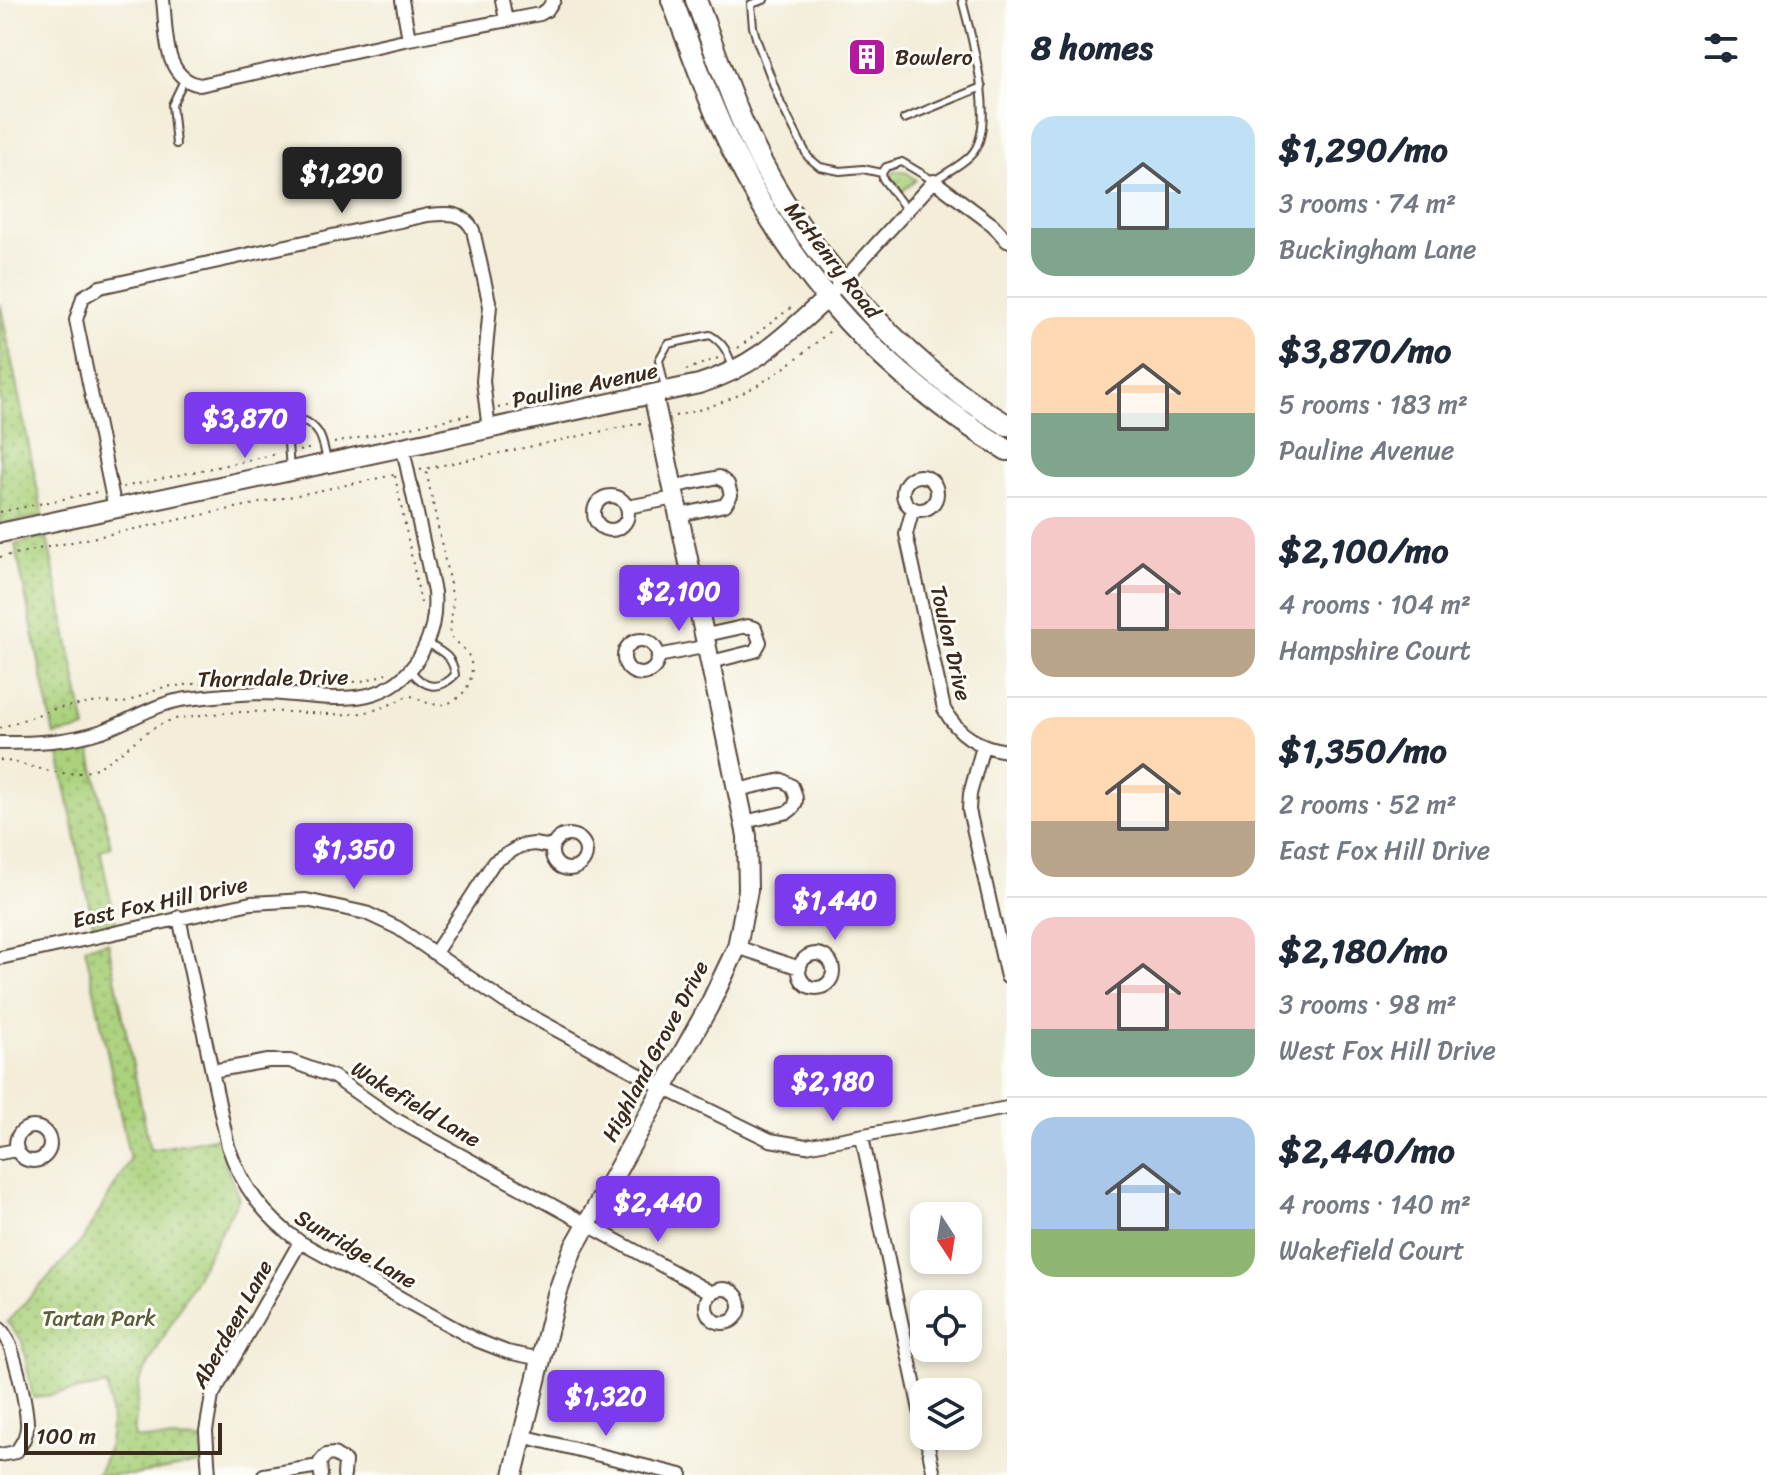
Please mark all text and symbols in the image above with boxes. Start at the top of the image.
text: 8 homes [1031,18,1153,78]
icon: filters [1699,26,1743,70]
building icon: Bowlero [846,36,888,78]
place label: Bowlero [895,38,973,77]
text: $1,290/mo [1279,120,1448,180]
pin: $1,290 [277,147,407,215]
icon: home [1095,148,1191,244]
text: $1,290 [300,150,384,196]
text: 3 rooms · 74 m² [1279,180,1456,226]
street label: McHenry Road [774,193,893,329]
text: Buckingham Lane [1279,226,1476,272]
text: $3,870/mo [1279,321,1451,381]
icon: home [1095,349,1191,445]
street label: Pauline Avenue [508,351,662,419]
text: 5 rooms · 183 m² [1279,381,1468,427]
pin: $3,870 [180,392,310,460]
text: $3,870 [202,395,288,441]
text: Pauline Avenue [1279,427,1454,473]
text: $2,100/mo [1279,521,1448,581]
icon: home [1095,549,1191,645]
pin: $2,100 [614,565,744,633]
text: $2,100 [637,568,721,614]
street label: Toulon Drive [919,581,983,705]
text: 4 rooms · 104 m² [1279,581,1471,627]
text: Hampshire Court [1279,627,1471,673]
street label: Thorndale Drive [197,657,349,699]
text: $1,350/mo [1279,721,1447,781]
icon: home [1095,749,1191,845]
text: 2 rooms · 52 m² [1279,781,1457,827]
pin: $1,350 [289,823,419,891]
text: $1,350 [313,826,395,872]
text: East Fox Hill Drive [1279,827,1490,873]
street label: East Fox Hill Drive [69,864,251,940]
pin: $1,440 [770,874,900,942]
text: $1,440 [793,877,877,923]
text: $2,180/mo [1279,921,1447,981]
icon: home [1095,949,1191,1045]
street label: Highland Grove Drive [591,953,720,1149]
text: 3 rooms · 98 m² [1279,981,1457,1027]
text: West Fox Hill Drive [1279,1027,1496,1073]
street label: Wakefield Lane [343,1050,489,1158]
pin: $2,180 [768,1055,898,1123]
text: $2,180 [792,1058,874,1104]
text: $2,440/mo [1279,1121,1455,1181]
icon: home [1095,1149,1191,1245]
pin: $2,440 [593,1176,723,1244]
text: $2,440 [614,1179,702,1225]
text: 4 rooms · 140 m² [1279,1181,1471,1227]
street label: Sunridge Lane [287,1198,425,1300]
north arrow [910,1202,982,1274]
map controls [910,1202,982,1450]
text: Wakefield Court [1279,1227,1464,1273]
street label: Aberdeen Lane [180,1252,284,1397]
button: locate [910,1290,982,1362]
park label: Tartan Park [42,1299,156,1338]
pin: $1,320 [541,1370,671,1438]
text: $1,320 [565,1373,647,1419]
button: layers [910,1378,982,1450]
text: 100 m [36,1417,96,1456]
scale bar [24,1419,222,1455]

